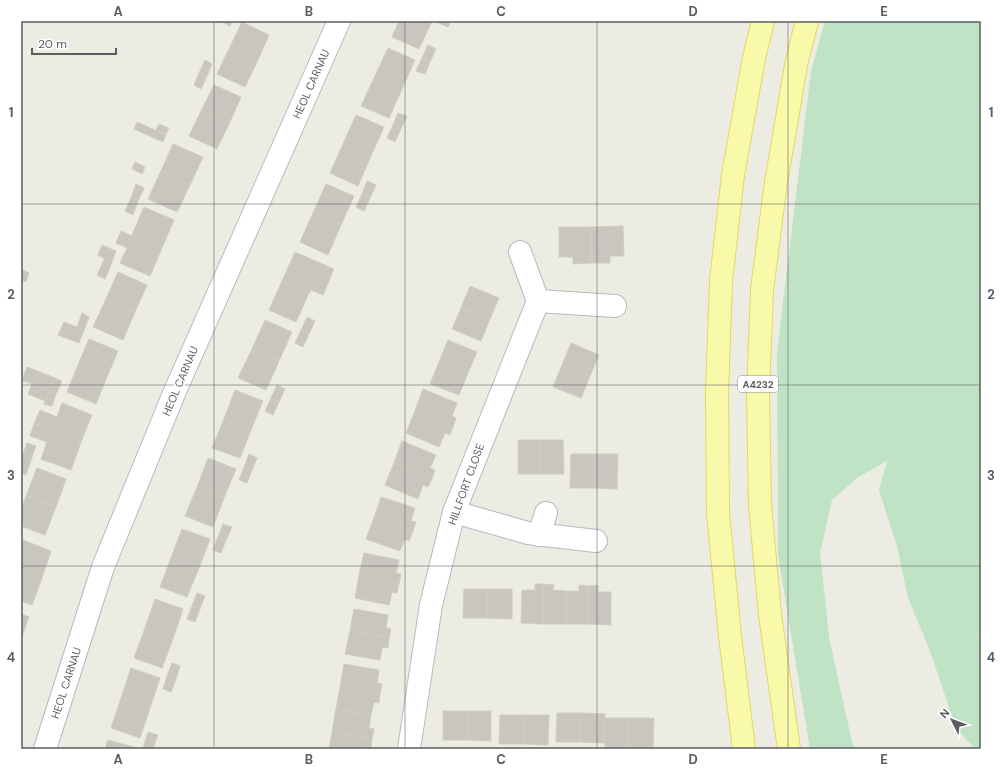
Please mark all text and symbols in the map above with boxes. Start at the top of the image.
text: A [113,3,123,20]
text: B [305,3,313,20]
text: C [496,3,506,20]
text: D [688,3,698,20]
text: E [880,3,888,20]
scale bar [32,30,116,56]
text: 20 m [38,36,67,52]
street label: HEOL CARNAU [290,47,332,121]
text: 1 [9,104,13,121]
text: 1 [989,104,993,121]
text: 2 [7,286,15,303]
text: 2 [987,286,995,303]
street label: HEOL CARNAU [159,344,201,418]
road number: A4232 [738,376,778,392]
street label: HILLFORT CLOSE [445,441,487,527]
text: 3 [7,467,15,484]
text: 3 [987,467,995,484]
street label: HEOL CARNAU [48,646,84,720]
text: 4 [7,649,15,666]
text: 4 [987,649,995,666]
north arrow [932,700,972,740]
text: N [937,706,952,721]
text: A [113,751,123,768]
text: B [305,751,313,768]
text: C [496,751,506,768]
text: D [688,751,698,768]
text: E [880,751,888,768]

